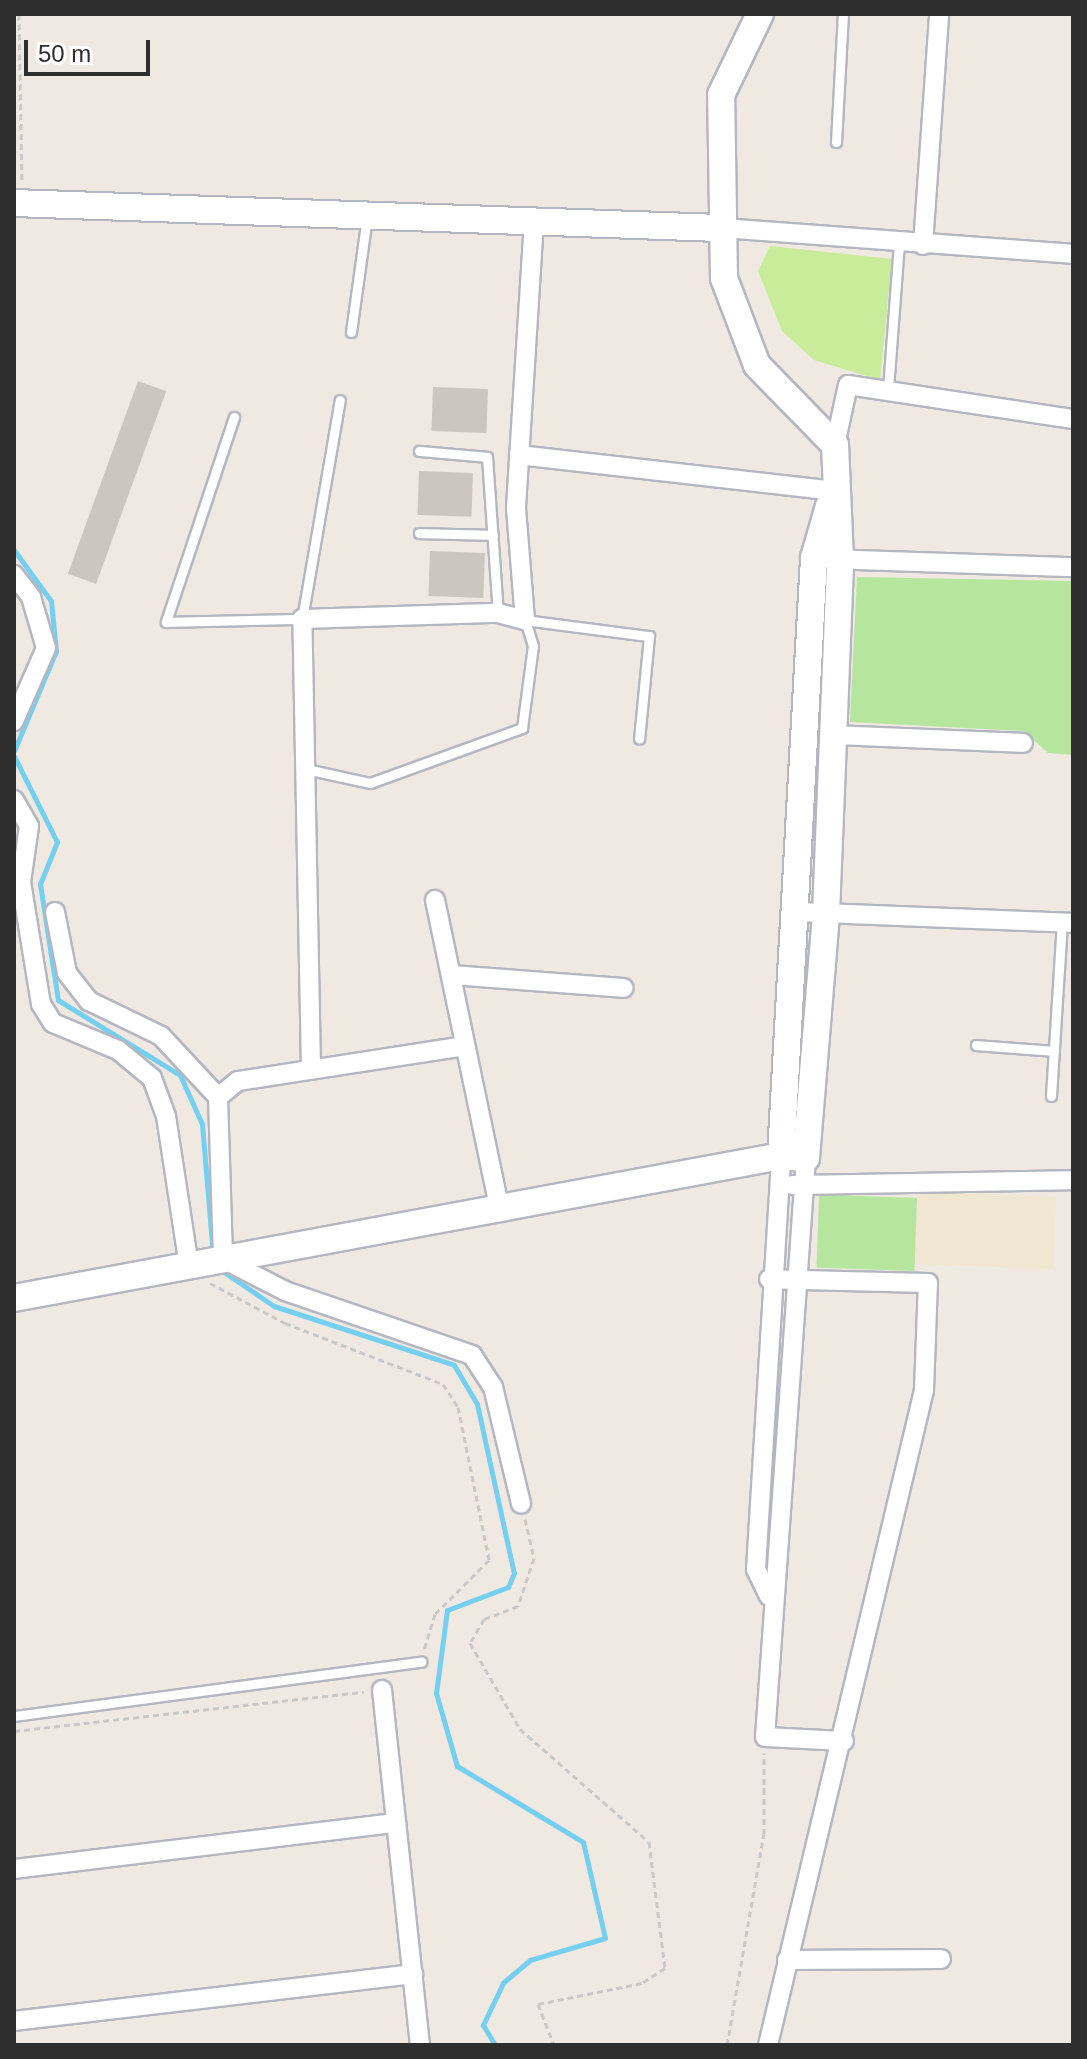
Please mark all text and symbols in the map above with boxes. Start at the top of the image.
scale bar [28,24,154,74]
text: 50 m [38,40,91,67]

